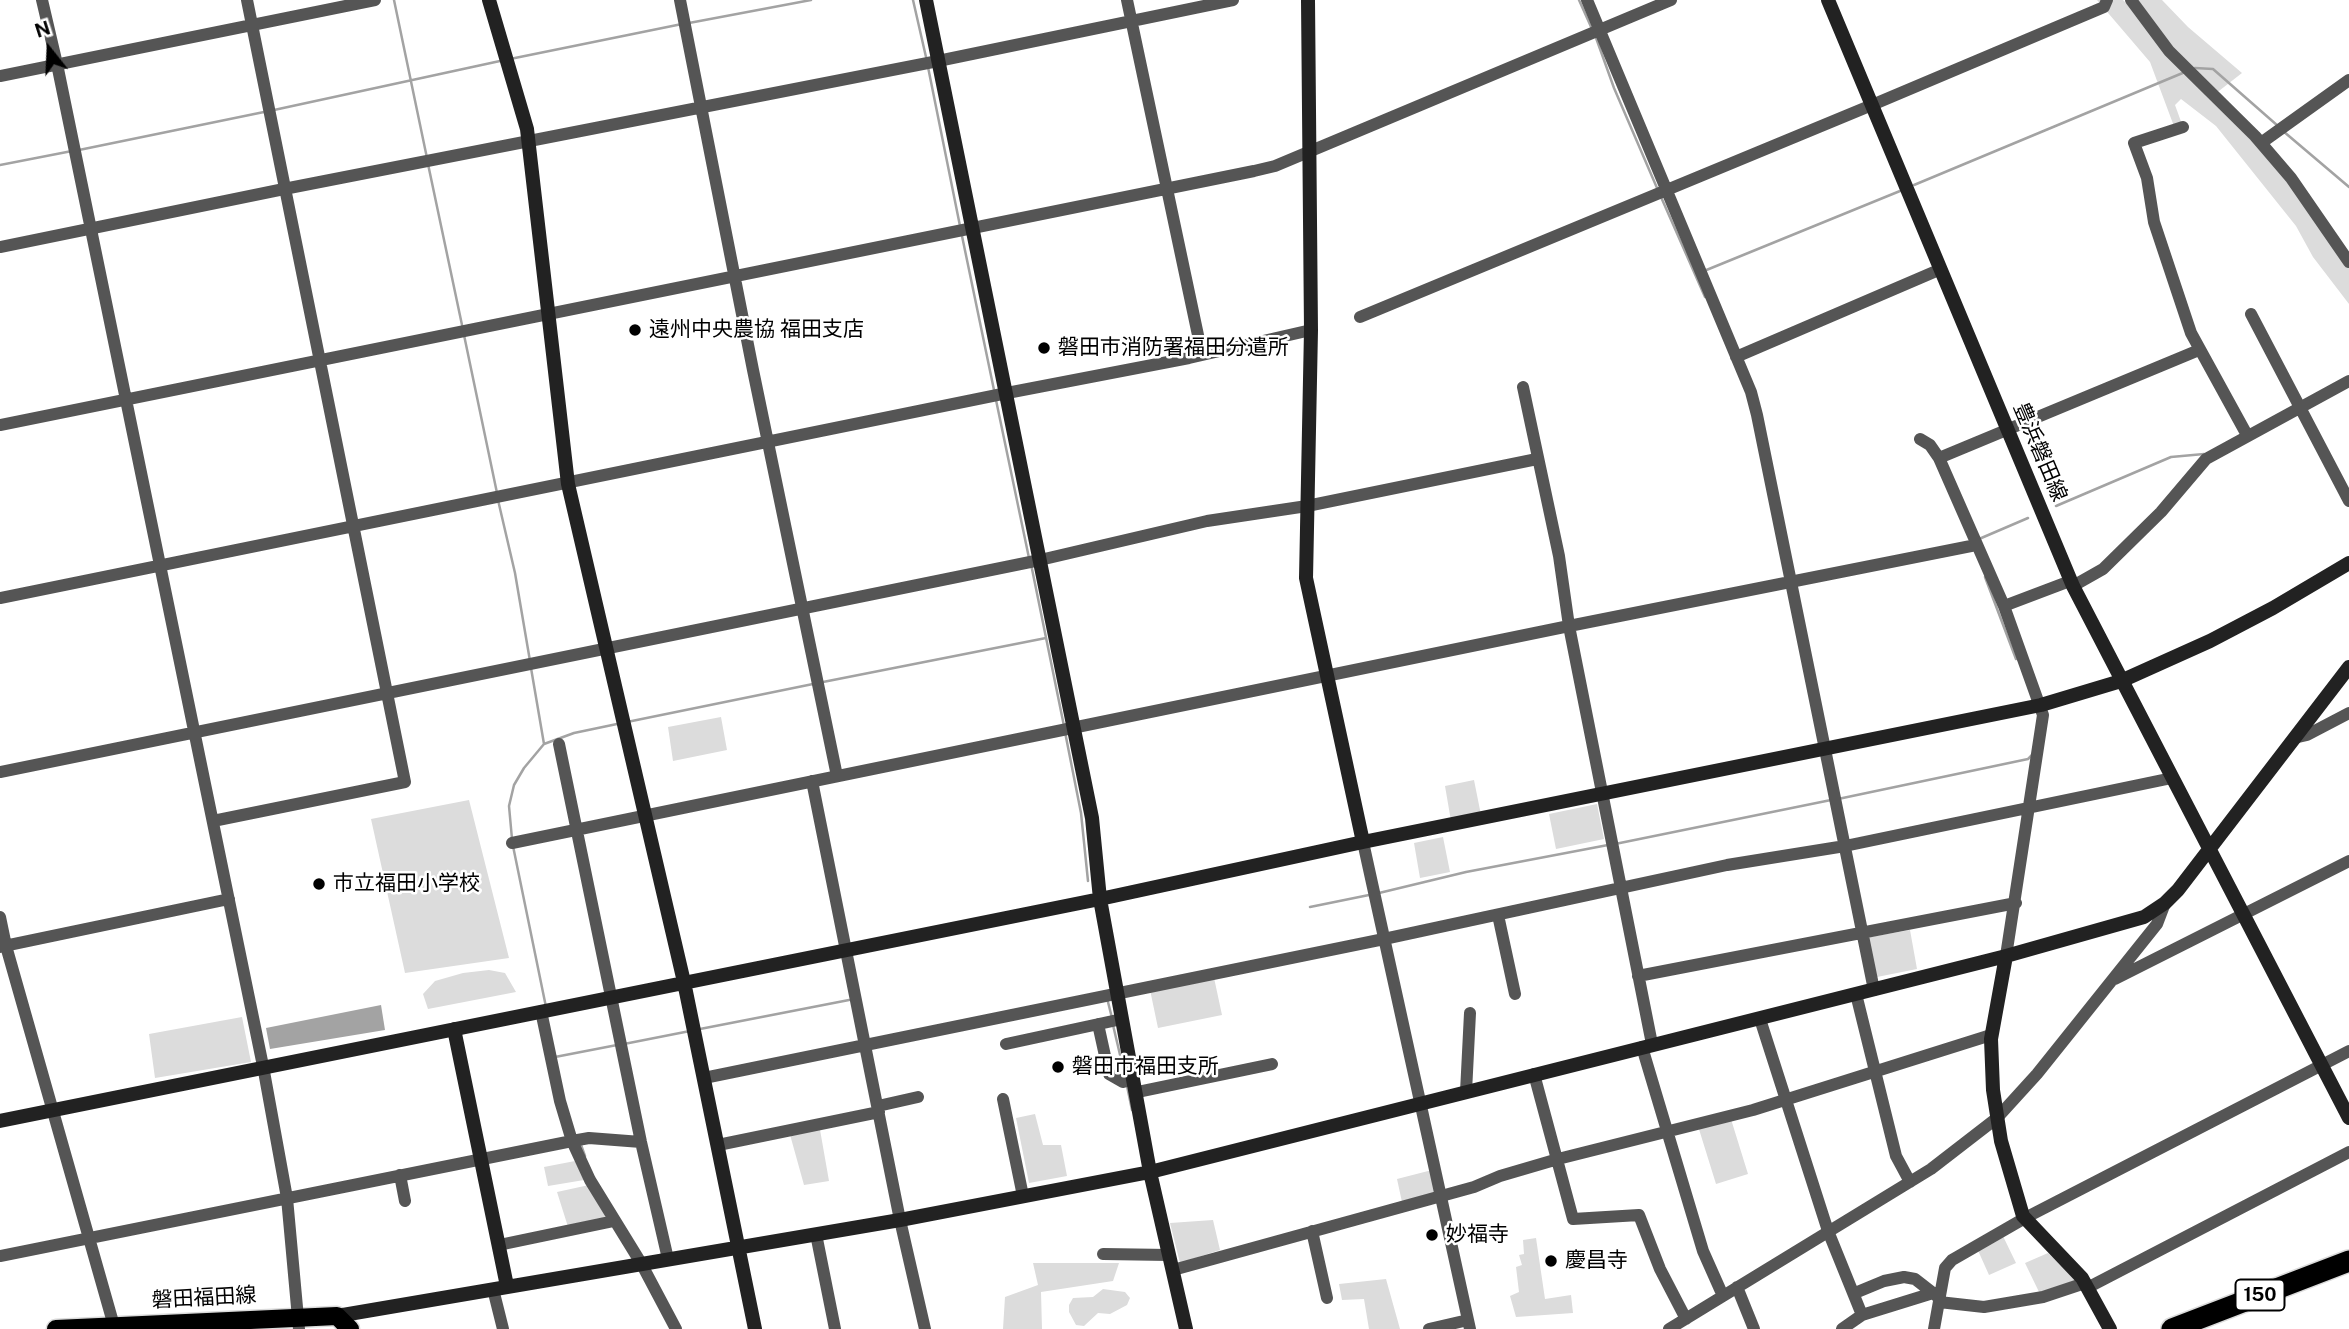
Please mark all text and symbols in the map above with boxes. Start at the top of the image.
north arrow [14,14,84,84]
text: N [32,16,53,42]
place label: 遠州中央農協 福田支店 [649,317,864,343]
marker: 遠州中央農協 福田支店 [627,322,643,338]
place label: 磐田市消防署福田分遣所 [1058,335,1289,361]
marker: 磐田市消防署福田分遣所 [1036,340,1052,356]
street label: 豊浜磐田線 [2008,399,2072,505]
place label: 市立福田小学校 [333,871,480,897]
marker: 市立福田小学校 [311,876,327,892]
place label: 磐田市福田支所 [1072,1054,1219,1080]
marker: 磐田市福田支所 [1050,1059,1066,1075]
place label: 妙福寺 [1446,1222,1509,1248]
marker: 妙福寺 [1424,1227,1440,1243]
place label: 慶昌寺 [1565,1248,1628,1274]
marker: 慶昌寺 [1543,1253,1559,1269]
road number: 150 [2236,1280,2284,1310]
street label: 磐田福田線 [151,1283,257,1313]

